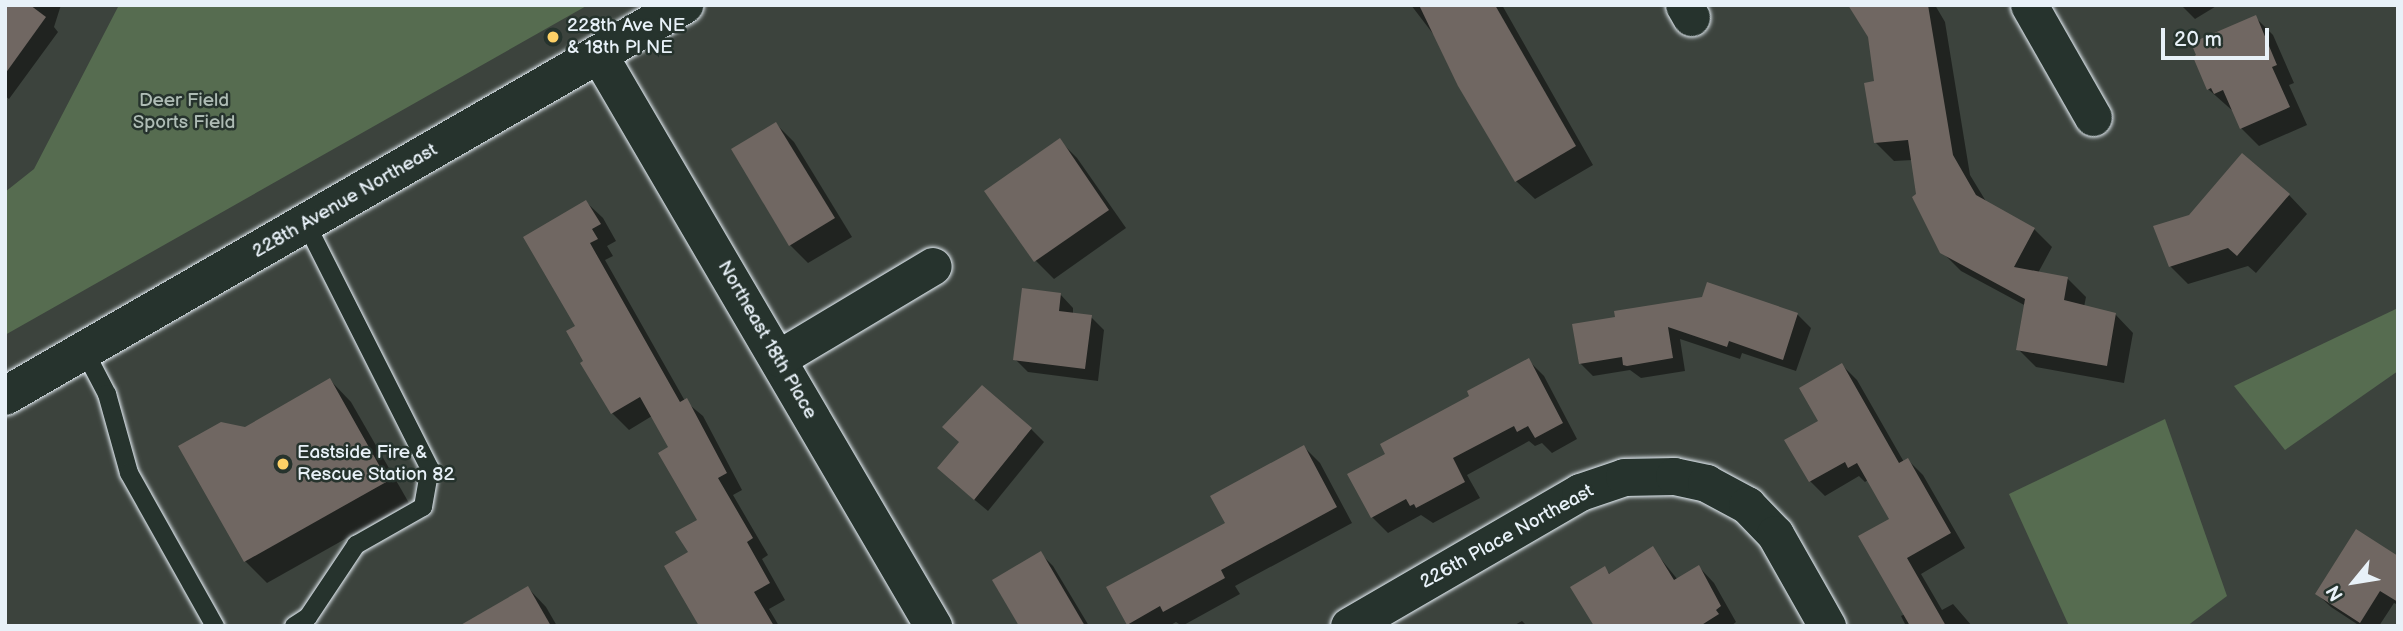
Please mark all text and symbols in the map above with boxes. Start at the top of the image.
scale bar [2165,14,2274,58]
place label: 228th Ave NE & 18th Pl NE [567,15,685,59]
text: 20 m [2174,27,2222,52]
marker: 228th Ave NE & 18th Pl NE [545,29,561,45]
park label: Deer Field Sports Field [133,90,235,134]
street label: 228th Avenue Northeast [249,139,441,263]
street label: Northeast 18th Place [712,257,822,423]
place label: Eastside Fire & Rescue Station 82 [297,442,455,486]
marker: Eastside Fire & Rescue Station 82 [275,456,291,472]
street label: 226th Place Northeast [1416,480,1598,594]
north arrow [2319,547,2389,617]
text: N [2322,581,2349,605]

